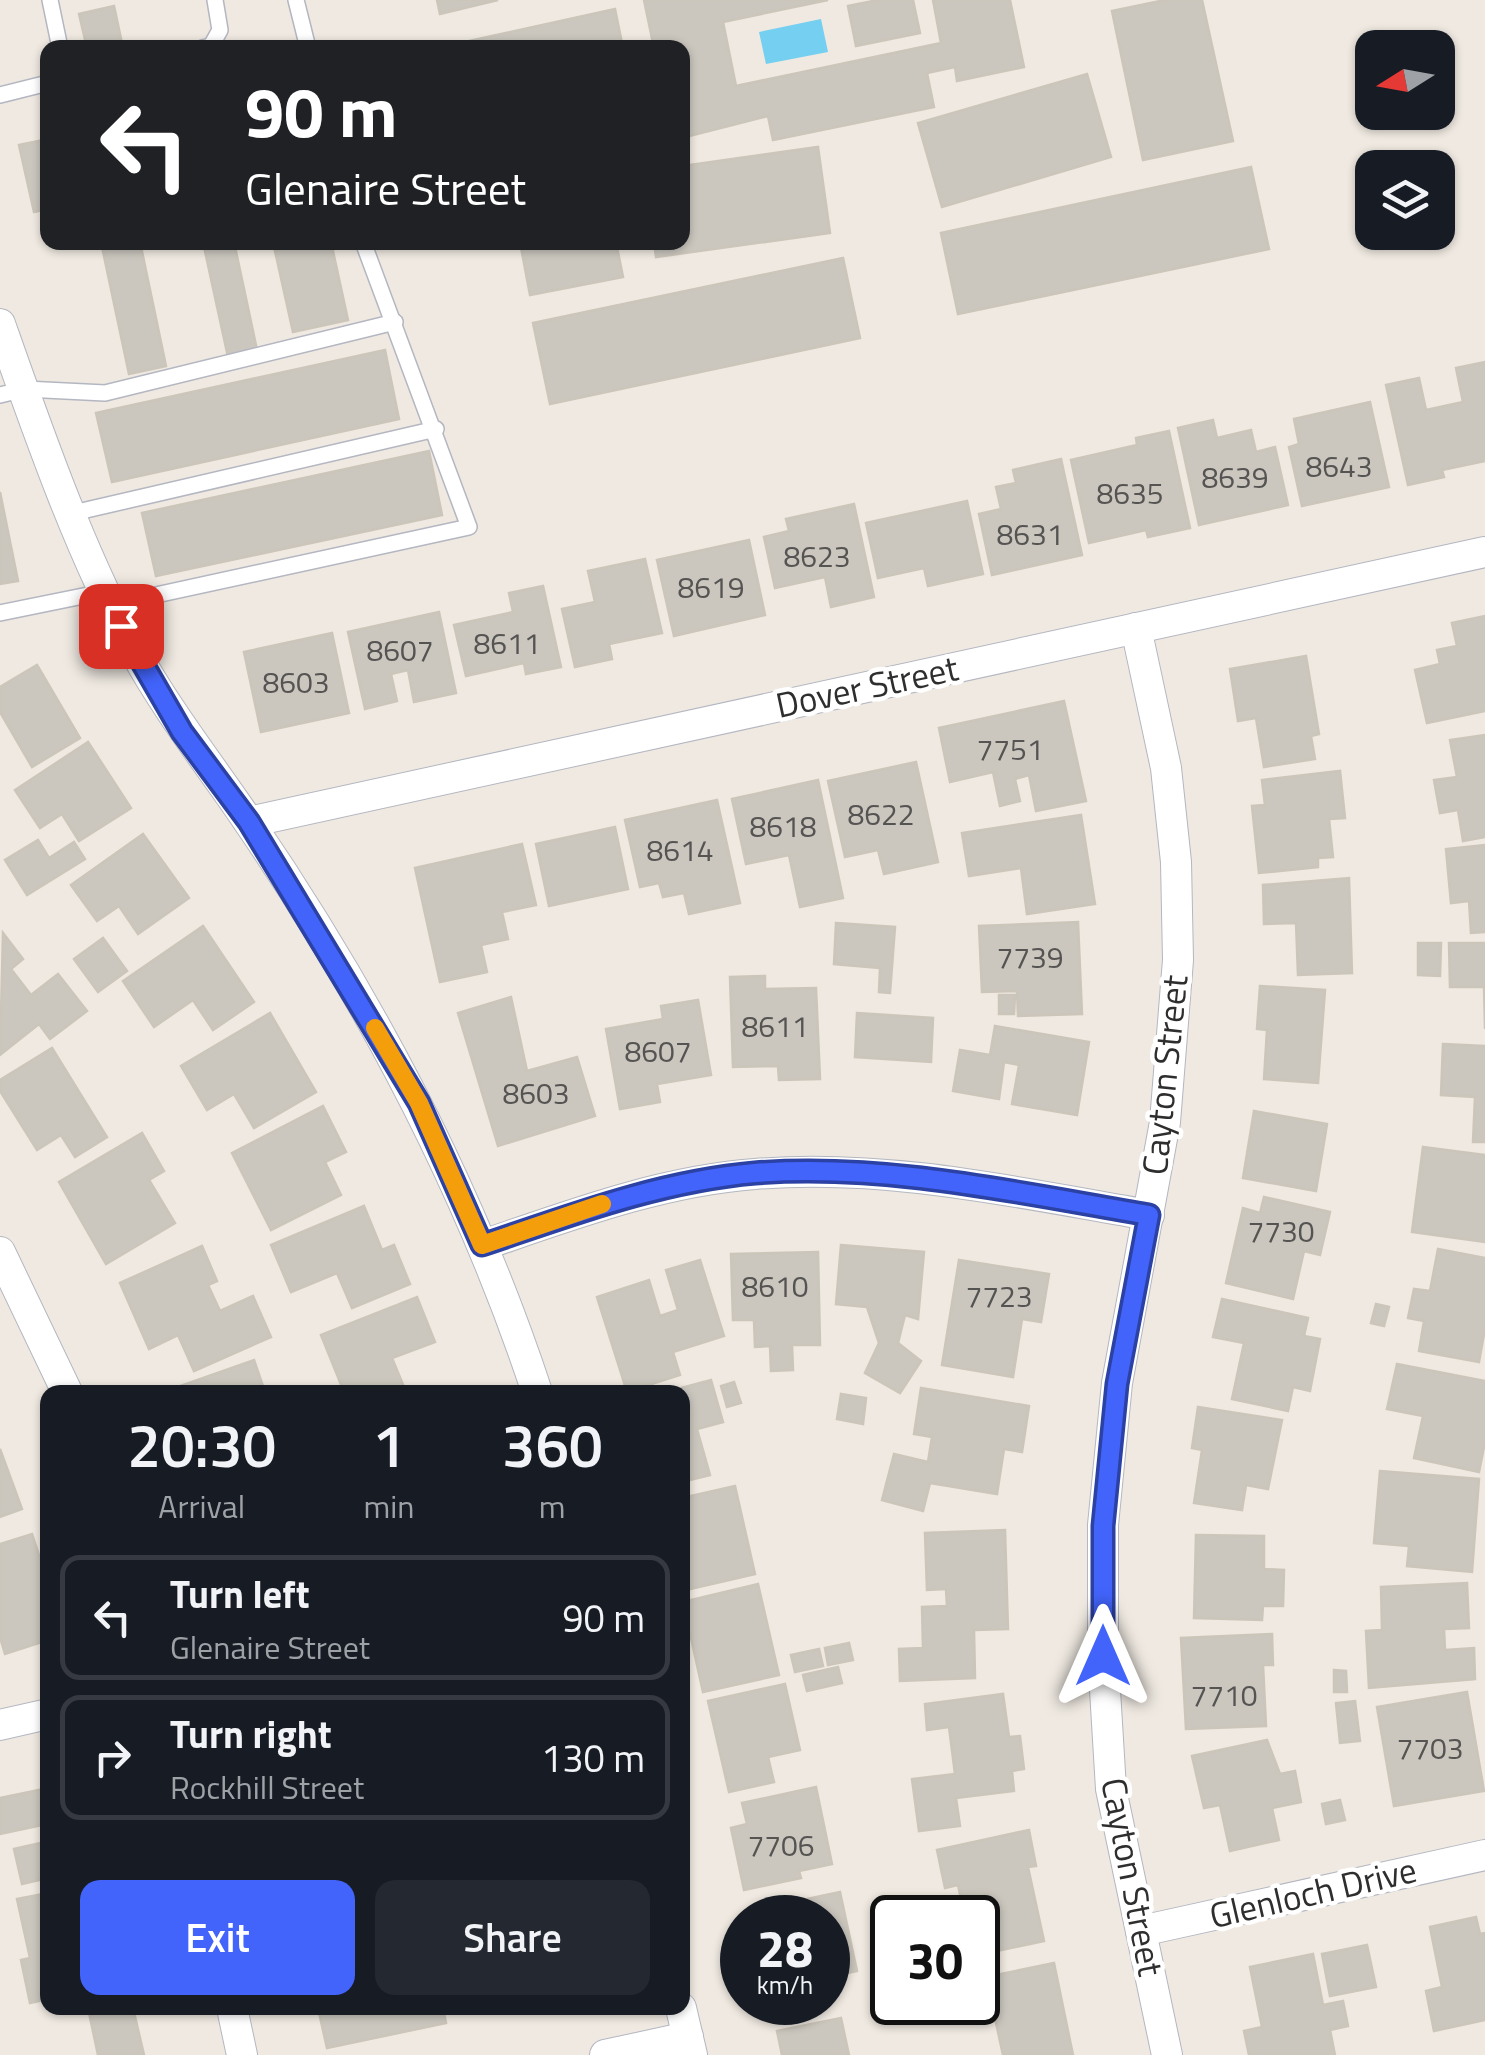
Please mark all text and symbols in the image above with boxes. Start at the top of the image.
north arrow [1355,30,1455,130]
map controls [1355,30,1455,250]
text: 90 m [245,58,398,164]
icon: left [80,80,210,210]
button: layers [1355,150,1455,250]
text: Glenaire Street [245,154,526,222]
house number: 8643 [1305,443,1373,489]
house number: 8639 [1201,454,1269,500]
house number: 8635 [1096,470,1164,516]
house number: 8631 [996,511,1064,557]
house number: 8623 [783,533,851,579]
house number: 8619 [677,564,745,610]
pin [79,584,164,669]
icon: arrive [94,599,149,654]
house number: 8611 [473,620,541,666]
house number: 8607 [366,627,434,673]
street label: Dover Street [771,640,963,732]
house number: 8603 [262,659,330,705]
house number: 7751 [976,726,1044,772]
house number: 8622 [847,791,915,837]
house number: 8618 [749,803,817,849]
house number: 8614 [646,827,714,873]
house number: 7739 [996,934,1064,980]
street label: Cayton Street [1127,972,1201,1178]
house number: 8611 [741,1003,809,1049]
house number: 8607 [624,1028,692,1074]
house number: 8603 [502,1070,570,1116]
house number: 7730 [1247,1208,1315,1254]
house number: 8610 [741,1263,809,1309]
house number: 7723 [965,1273,1033,1319]
text: 20:30 [127,1399,276,1490]
text: 1 [372,1399,406,1490]
text: 360 [502,1399,603,1490]
text: Arrival [158,1482,245,1530]
text: min [363,1482,414,1530]
text: m [539,1482,566,1530]
text: Turn left [170,1565,310,1623]
text: 90 m [562,1589,645,1647]
icon: left [85,1590,140,1645]
position arrow [1051,1604,1155,1708]
text: Glenaire Street [170,1623,370,1671]
house number: 7710 [1190,1672,1258,1718]
text: Turn right [170,1705,332,1763]
house number: 7703 [1396,1725,1464,1771]
text: 130 m [541,1729,645,1787]
icon: right [85,1730,140,1785]
text: Rockhill Street [170,1763,364,1811]
street label: Cayton Street [1087,1773,1179,1981]
house number: 7706 [747,1822,815,1868]
street label: Glenloch Drive [1204,1842,1422,1942]
button: Exit [80,1880,355,1995]
button: Share [375,1880,650,1995]
speed limit sign: 30 [870,1895,1000,2025]
text: 28 [757,1910,813,1986]
text: km/h [757,1966,813,2004]

